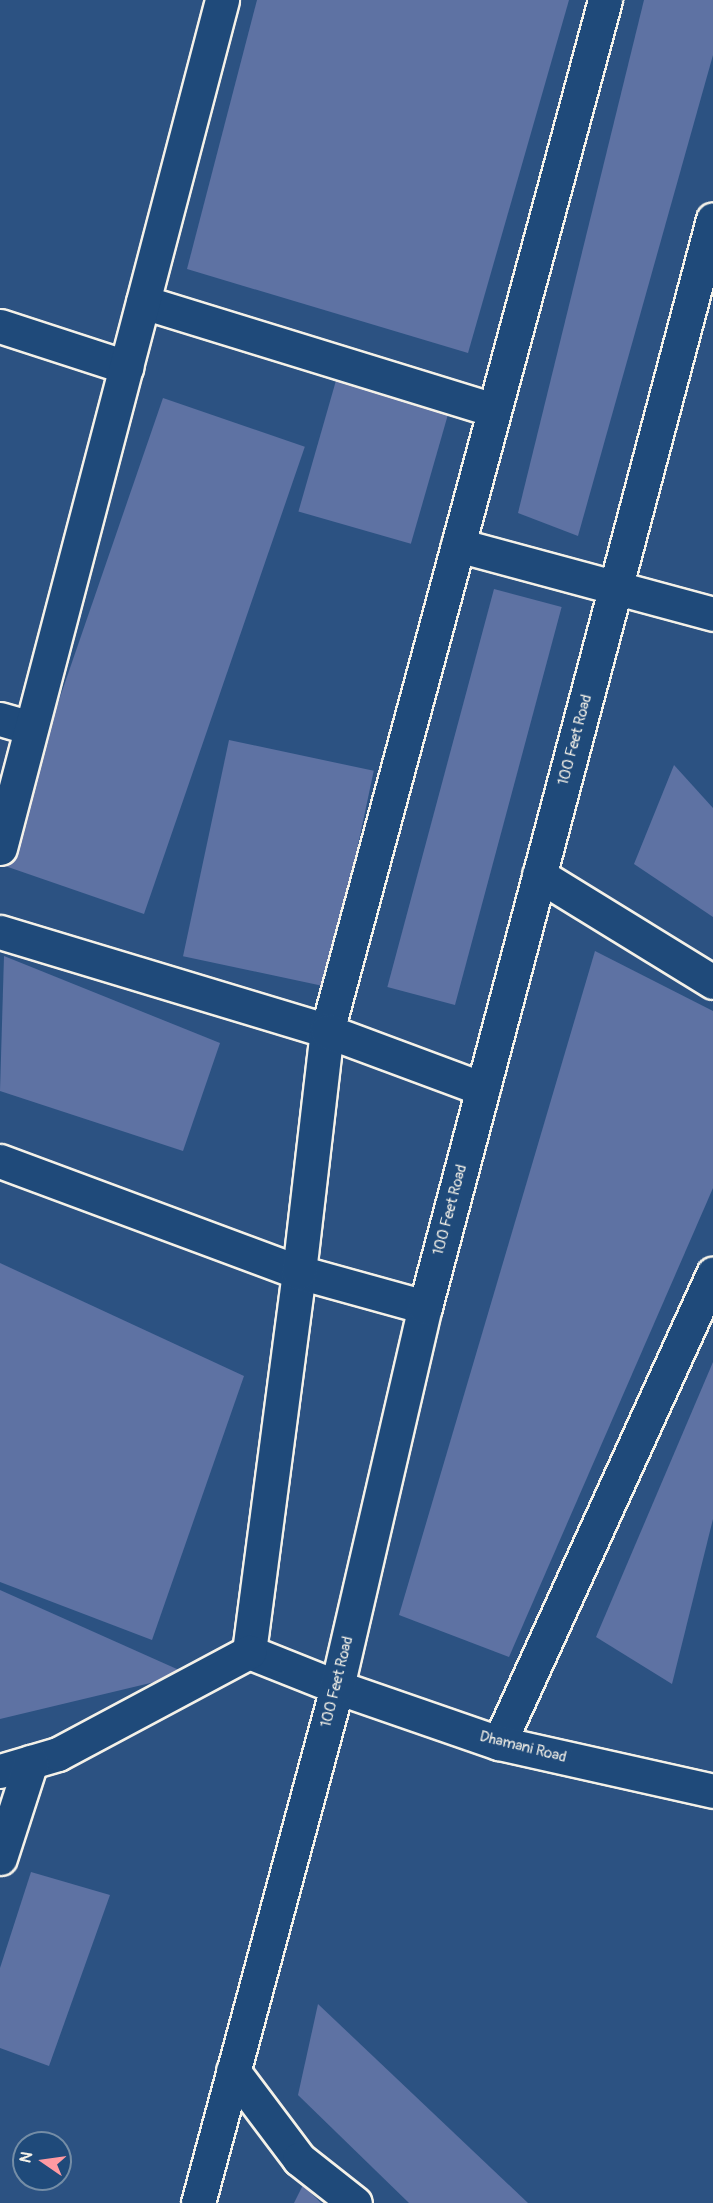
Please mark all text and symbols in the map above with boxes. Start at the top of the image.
street label: 100 Feet Road [554,693,596,787]
street label: 100 Feet Road [429,1163,471,1257]
street label: 100 Feet Road [317,1635,357,1729]
street label: Dhamani Road [478,1728,568,1766]
north arrow [12,2131,72,2191]
text: N [15,2150,37,2165]

